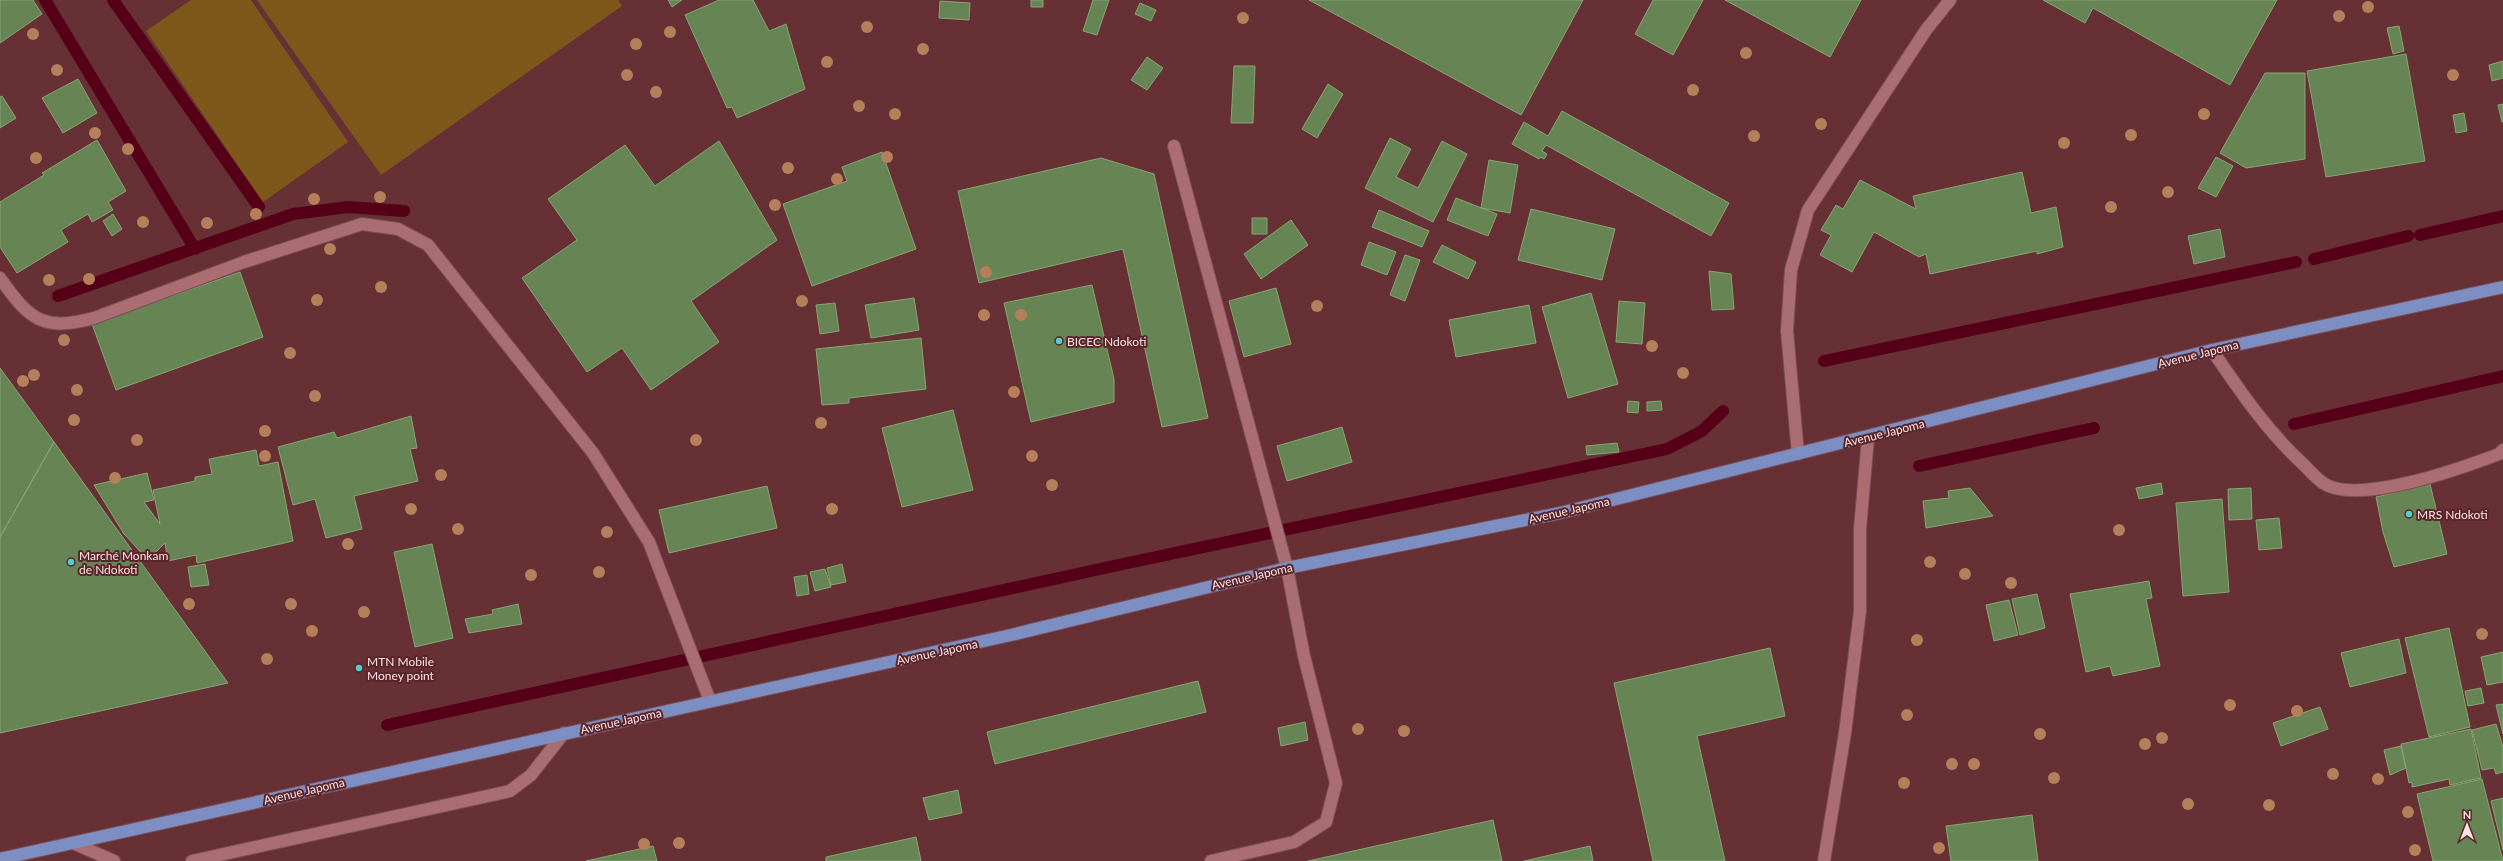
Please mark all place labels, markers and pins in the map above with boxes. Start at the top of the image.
place label: BICEC Ndokoti [1067,334,1146,349]
marker: BICEC Ndokoti [1054,336,1064,346]
place label: MRS Ndokoti [2417,507,2488,522]
marker: MRS Ndokoti [2404,509,2414,519]
place label: Marché Monkam de Ndokoti [79,548,168,577]
marker: Marché Monkam de Ndokoti [66,557,76,567]
place label: MTN Mobile Money point [367,654,435,683]
marker: MTN Mobile Money point [354,663,364,673]

